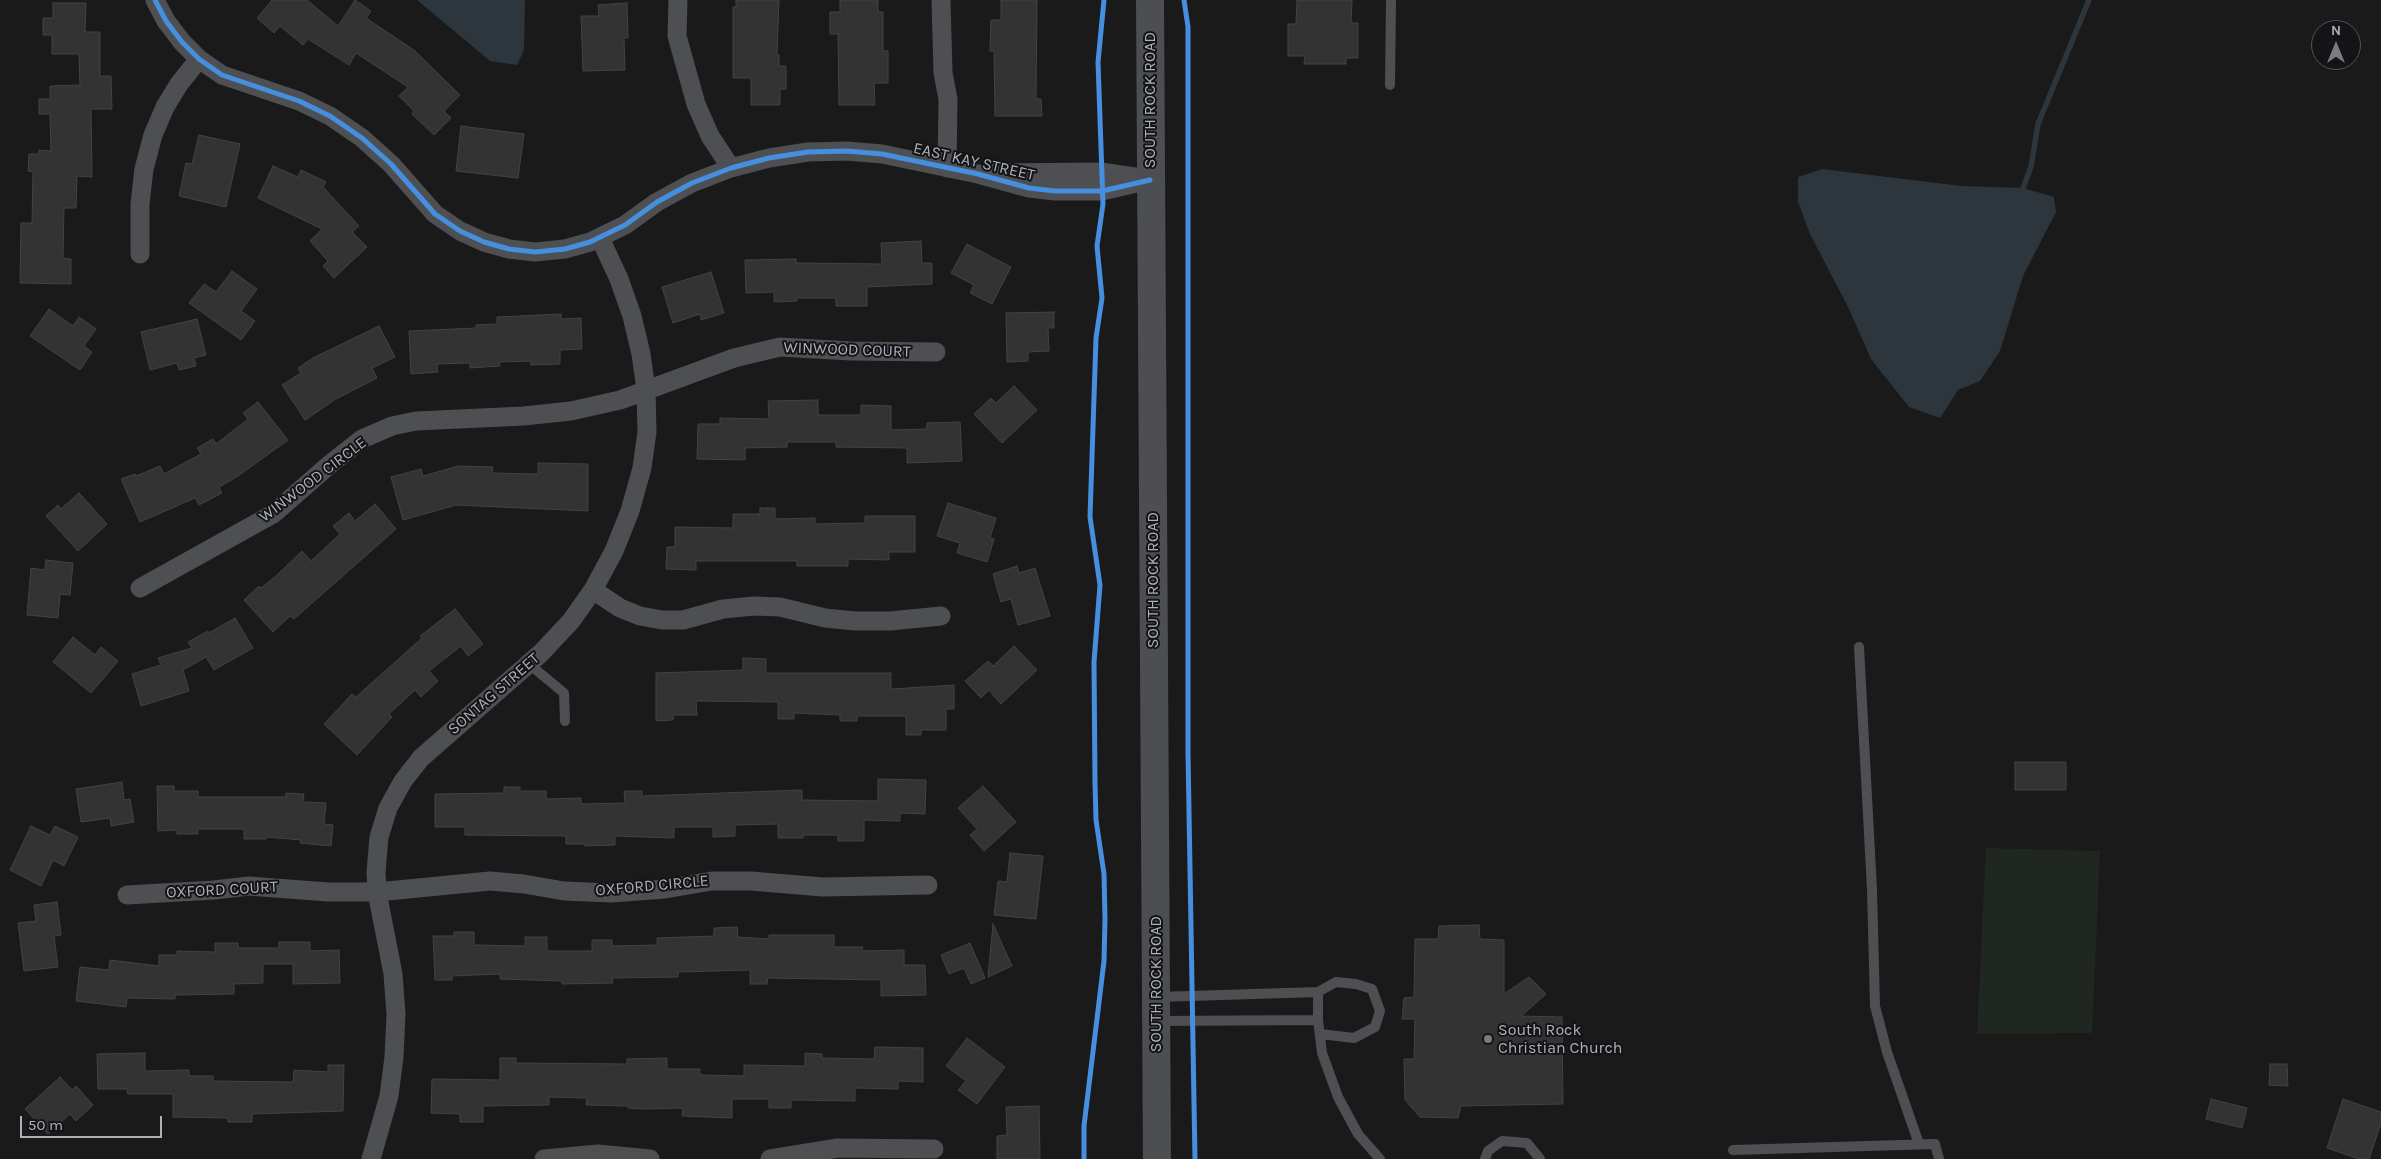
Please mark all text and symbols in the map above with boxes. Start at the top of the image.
north arrow [2311,20,2361,70]
text: N [2331,22,2341,39]
street label: SOUTH ROCK ROAD [1140,32,1160,168]
street label: EAST KAY STREET [911,139,1037,185]
street label: WINWOOD COURT [783,338,911,362]
street label: WINWOOD CIRCLE [256,433,370,527]
street label: SOUTH ROCK ROAD [1143,512,1163,648]
street label: SONTAG STREET [444,649,544,739]
street label: OXFORD CIRCLE [595,871,709,901]
street label: OXFORD COURT [166,877,278,903]
street label: SOUTH ROCK ROAD [1146,916,1166,1052]
place label: South Rock Christian Church [1498,1020,1622,1058]
marker: South Rock Christian Church [1482,1033,1494,1045]
scale bar [22,1106,165,1138]
text: 50 m [28,1116,63,1134]

